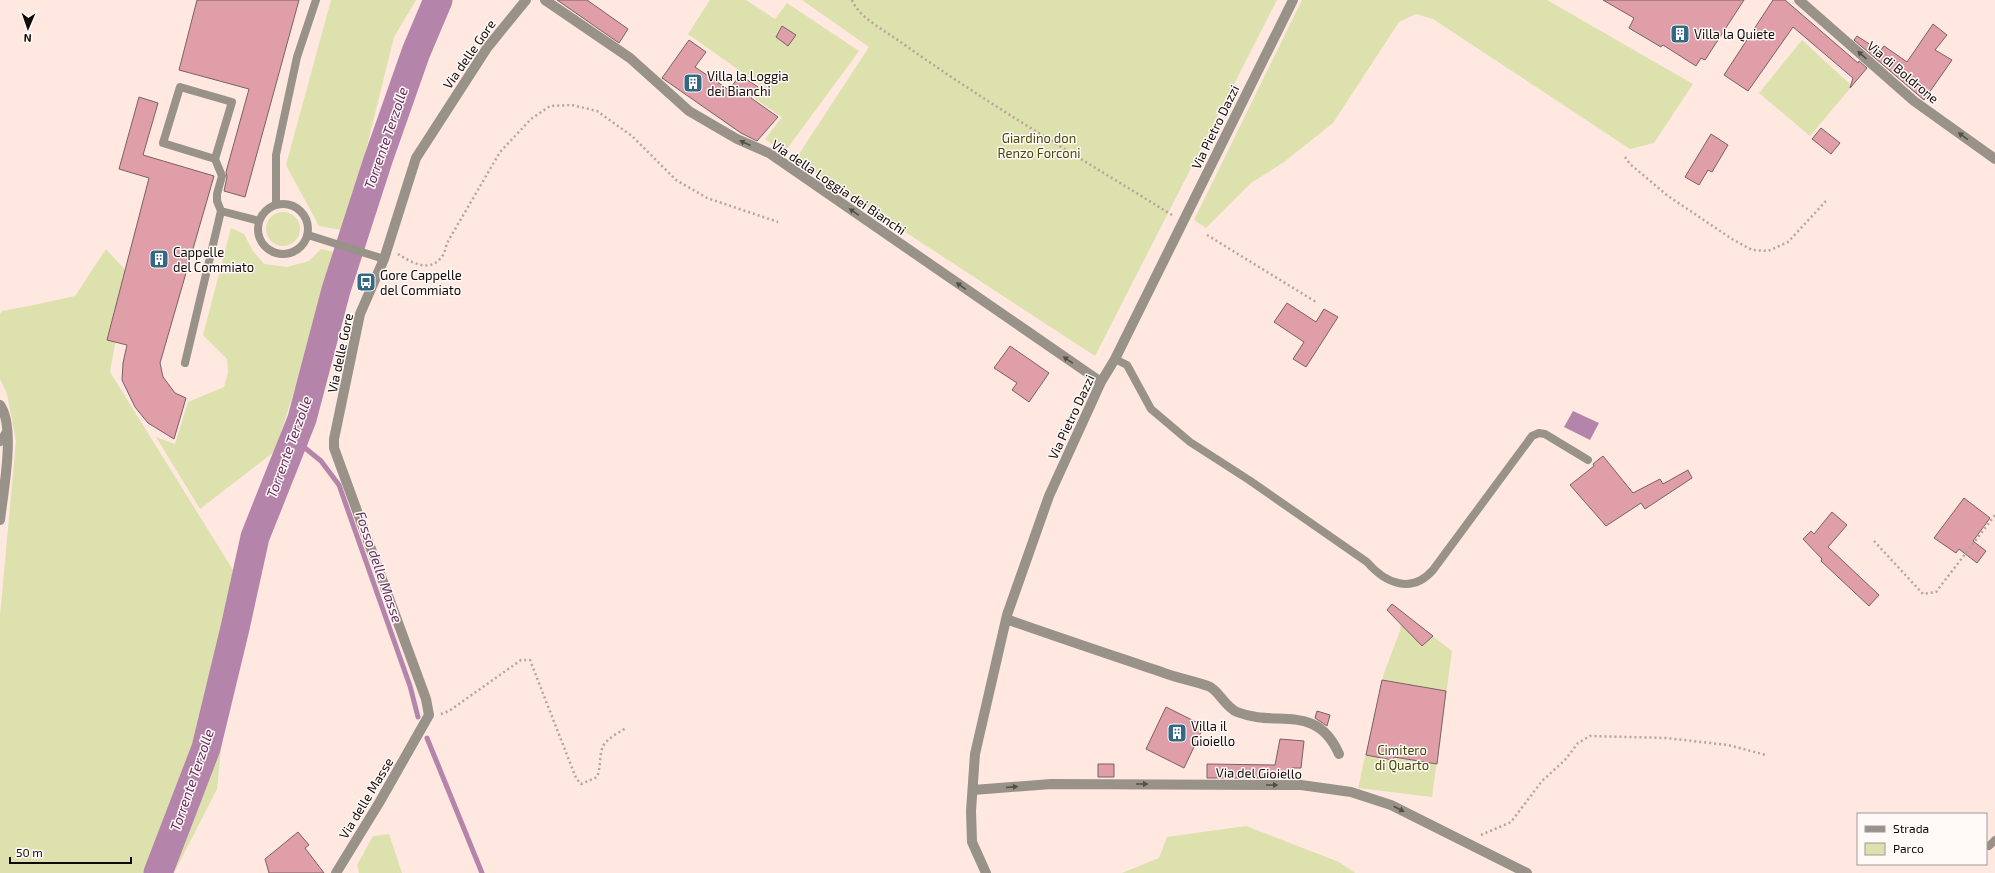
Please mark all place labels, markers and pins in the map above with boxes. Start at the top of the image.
building icon: Villa la Quiete [1669,23,1691,45]
place label: Villa la Quiete [1694,26,1775,42]
place label: Villa la Loggia dei Bianchi [707,68,789,99]
building icon: Villa la Loggia dei Bianchi [682,72,704,94]
place label: Cappelle del Commiato [173,244,254,275]
building icon: Cappelle del Commiato [148,248,170,270]
place label: Gore Cappelle del Commiato [380,267,462,298]
bus stop icon: Gore Cappelle del Commiato [355,271,377,293]
place label: Villa il Gioiello [1191,718,1235,749]
building icon: Villa il Gioiello [1166,722,1188,744]

